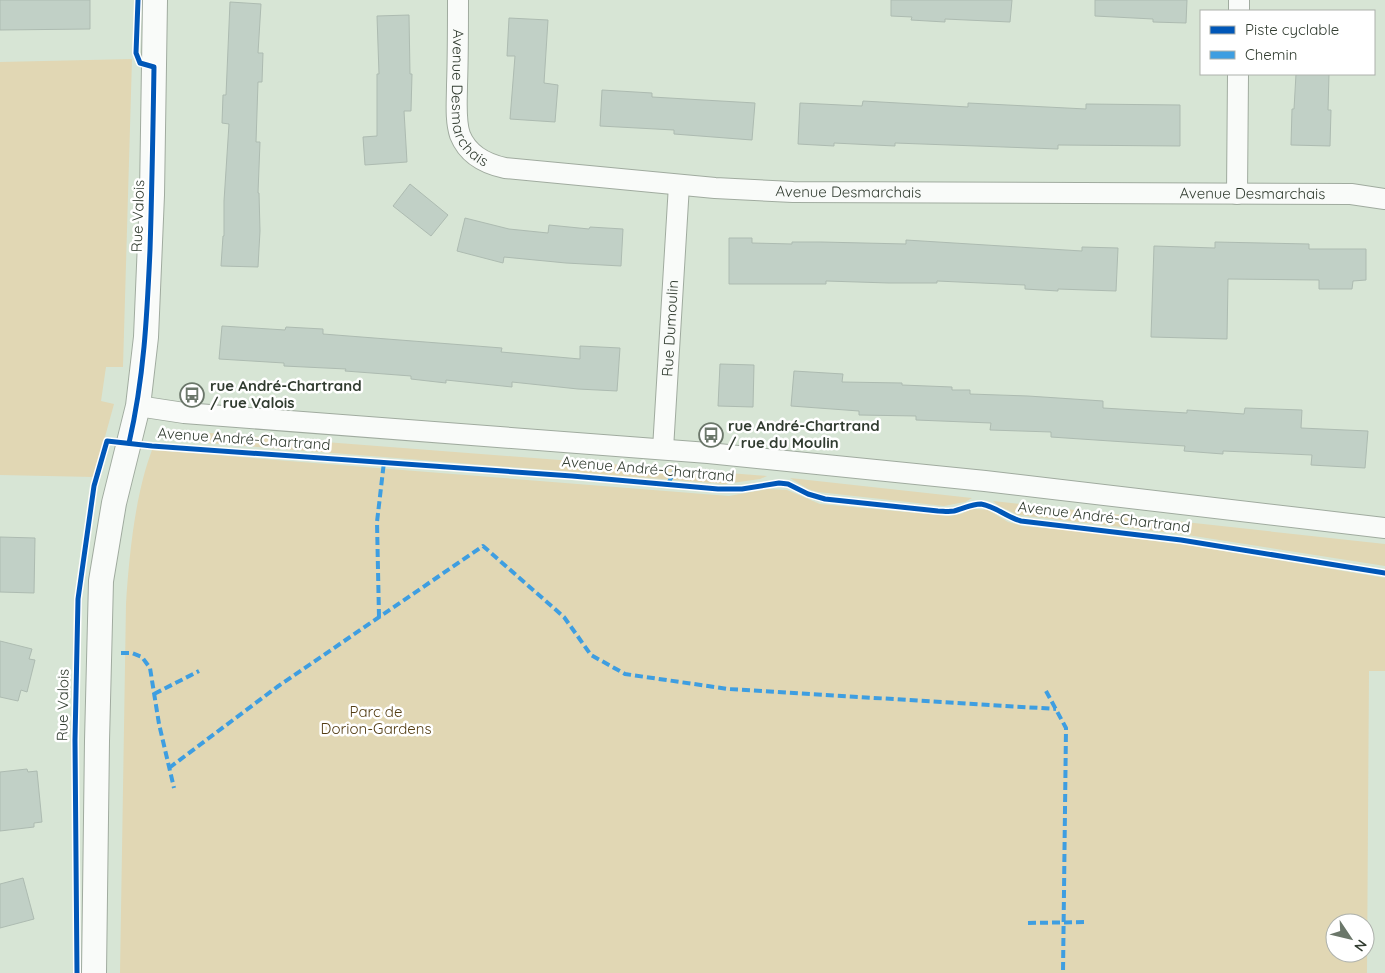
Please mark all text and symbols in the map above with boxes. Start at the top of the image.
legend [1200,10,1375,75]
text: Piste cyclable [1245,20,1339,39]
street label: Avenue Desmarchais [447,29,492,170]
text: Chemin [1245,45,1297,64]
street label: Rue Valois [127,179,148,253]
street label: Avenue Desmarchais [775,181,921,201]
street label: Avenue Desmarchais [1179,183,1325,203]
street label: Rue Dumoulin [657,279,682,377]
place label: rue André-Chartrand / rue Valois [210,376,362,412]
bus stop icon: rue André-Chartrand / rue Valois [179,382,205,408]
place label: rue André-Chartrand / rue du Moulin [728,416,880,452]
bus stop icon: rue André-Chartrand / rue du Moulin [698,422,724,448]
street label: Avenue André-Chartrand [157,423,331,454]
street label: Avenue André-Chartrand [561,451,735,486]
street label: Avenue André-Chartrand [1017,497,1191,536]
street label: Rue Valois [52,669,73,741]
park label: Parc de Dorion-Gardens [321,702,431,738]
north arrow [1325,913,1375,963]
text: N [1350,936,1371,955]

